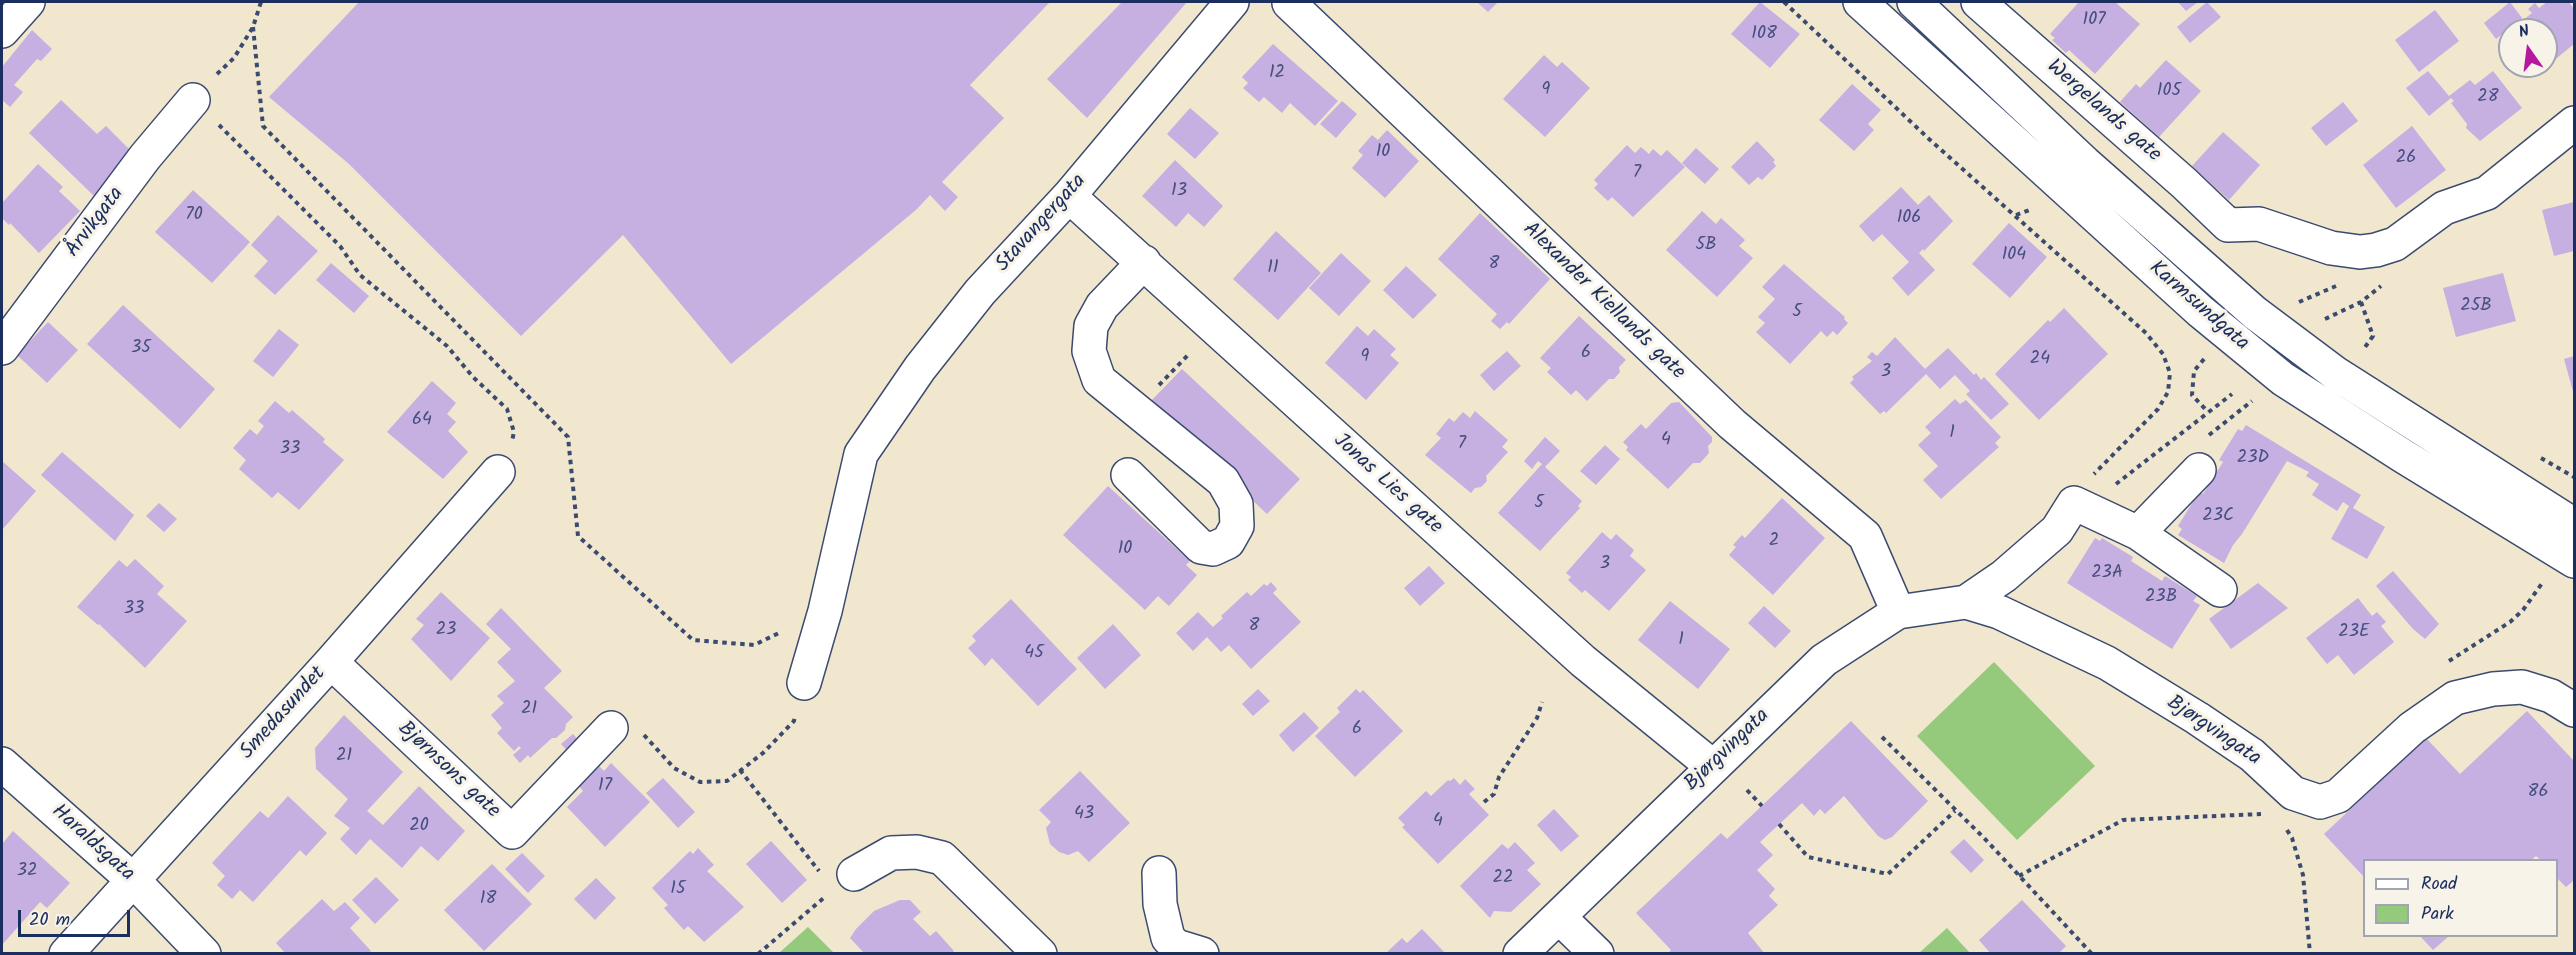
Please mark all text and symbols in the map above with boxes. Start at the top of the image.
house number: 107 [2083,10,2105,32]
north arrow [2498,18,2558,78]
text: N [2516,19,2532,45]
house number: 108 [1751,24,1777,46]
street label: Wergelands gate [2041,55,2165,169]
house number: 12 [1269,63,1285,85]
house number: 9 [1542,80,1550,102]
house number: 105 [2157,81,2181,103]
house number: 28 [2477,87,2499,109]
house number: 10 [1376,142,1390,164]
house number: 26 [2396,148,2416,170]
house number: 7 [1633,163,1641,185]
street label: Stavangergata [991,170,1093,278]
house number: 13 [1171,181,1187,203]
street label: Årvikgata [61,183,131,263]
house number: 70 [185,205,203,227]
house number: 106 [1897,208,1921,230]
street label: Alexander Kiellands gate [1517,218,1689,386]
house number: 5B [1695,235,1717,257]
house number: 104 [2002,245,2026,267]
house number: 8 [1489,254,1499,276]
street label: Karmsundgata [2143,257,2253,357]
house number: 11 [1267,258,1279,280]
house number: 25B [2460,296,2492,318]
house number: 5 [1792,302,1802,324]
house number: 35 [131,338,151,360]
house number: 6 [1581,343,1591,365]
house number: 9 [1361,347,1369,369]
house number: 24 [2030,349,2050,371]
house number: 3 [1881,362,1891,384]
house number: 64 [412,410,432,432]
house number: 1 [1949,423,1955,445]
street label: Jonas Lies gate [1327,429,1447,541]
house number: 4 [1661,430,1671,452]
house number: 7 [1458,434,1466,456]
house number: 33 [280,439,300,461]
house number: 23D [2237,448,2269,470]
house number: 5 [1534,493,1544,515]
house number: 23C [2202,506,2234,528]
house number: 2 [1769,531,1779,553]
house number: 10 [1118,539,1132,561]
house number: 3 [1600,554,1610,576]
house number: 23A [2091,563,2123,585]
house number: 23B [2145,587,2177,609]
house number: 33 [124,599,144,621]
house number: 8 [1249,616,1259,638]
house number: 23 [436,620,456,642]
house number: 23E [2338,622,2370,644]
house number: 1 [1678,630,1684,652]
house number: 45 [1024,643,1044,665]
street label: Smedasundet [236,662,332,766]
street label: Bjørgvingata [2161,691,2265,773]
house number: 21 [521,699,537,721]
street label: Bjørgvingata [1680,704,1776,798]
street label: Bjørnsons gate [392,717,504,825]
house number: 6 [1352,719,1362,741]
house number: 21 [336,746,352,768]
house number: 17 [598,776,612,798]
house number: 86 [2528,782,2548,804]
street label: Haraldsgata [45,800,139,888]
house number: 43 [1074,804,1094,826]
house number: 4 [1433,811,1443,833]
house number: 20 [409,816,429,838]
legend [2363,859,2558,937]
house number: 32 [17,861,37,883]
house number: 22 [1493,868,1513,890]
text: Road [2421,870,2457,899]
house number: 15 [670,879,686,901]
house number: 18 [480,889,496,911]
scale bar [21,898,134,936]
text: Park [2421,900,2454,929]
text: 20 m [29,906,70,935]

